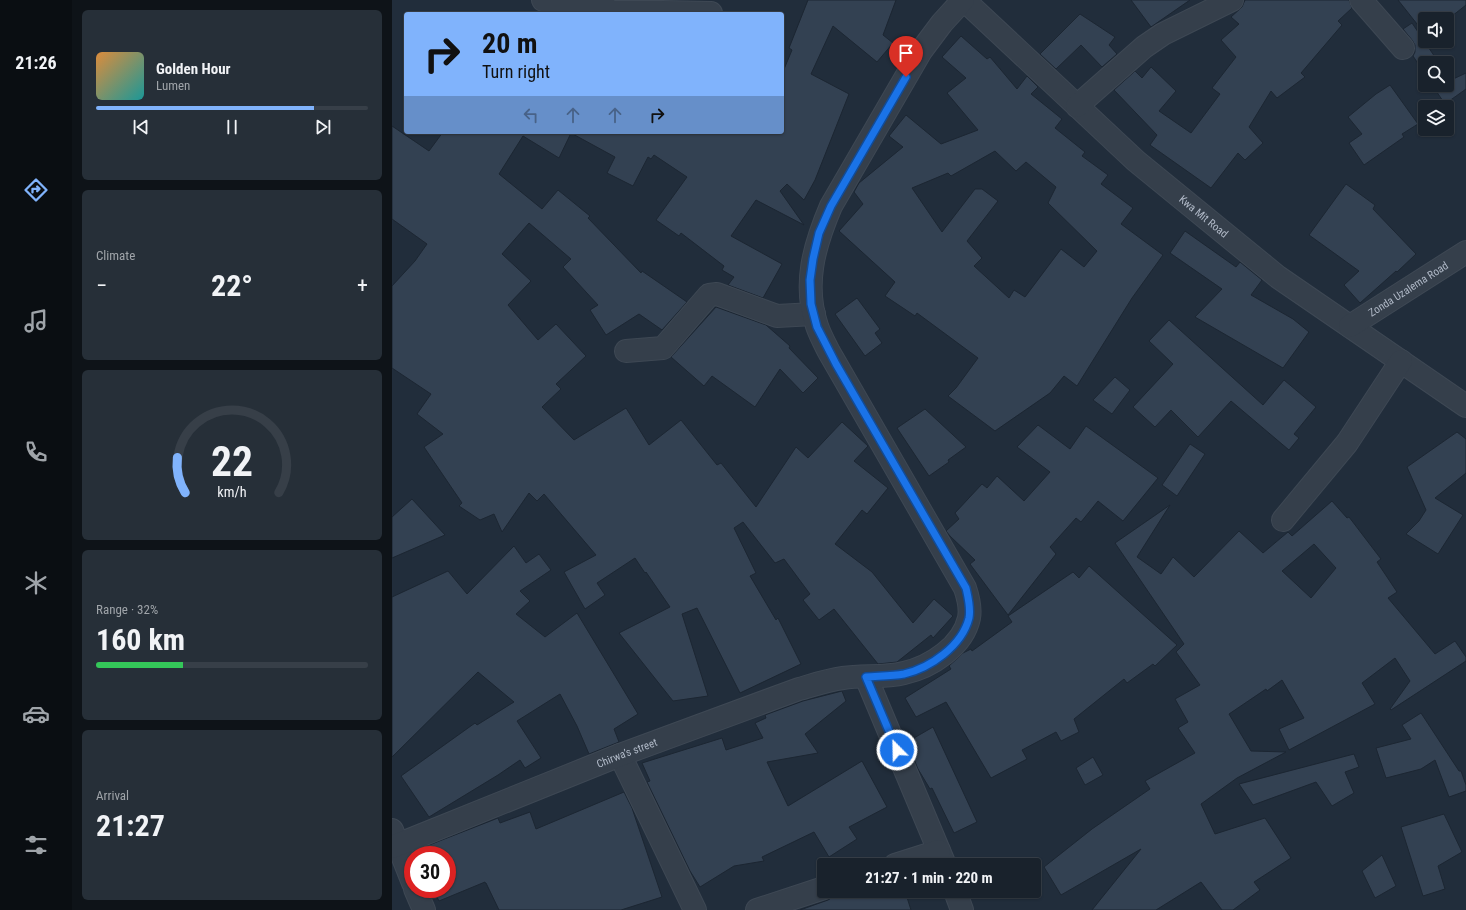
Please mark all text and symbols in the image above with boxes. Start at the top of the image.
map controls [1418,12,1454,136]
button: sound [1418,12,1454,48]
text: 20 m [482,27,538,60]
icon: right [416,28,468,80]
pin [889,36,923,77]
icon: arrive [895,42,917,64]
text: 21:26 [15,52,57,73]
button: search [1418,56,1454,92]
text: Golden Hour [156,60,231,78]
text: Turn right [482,61,550,82]
text: Lumen [156,78,190,93]
button: layers [1418,100,1454,136]
icon: left [520,104,542,126]
icon: ahead [562,104,584,126]
icon: ahead [604,104,626,126]
icon: right [646,104,668,126]
icon: previous [130,116,152,138]
icon: pause [221,116,243,138]
icon: next [312,116,334,138]
icon: directions [22,176,50,204]
street label: Kwa Mit Road [1177,192,1231,240]
text: Climate [96,248,135,263]
street label: Zonda Uzalema Road [1366,259,1450,319]
text: 22° [211,268,253,303]
text: − [96,273,107,298]
text: + [357,273,368,298]
icon: music [22,307,50,335]
text: 22 [211,437,253,486]
icon: phone [22,438,50,466]
text: km/h [217,484,247,500]
icon: climate [22,569,50,597]
text: Range · 32% [96,602,158,617]
text: 160 km [96,622,185,657]
icon: car [22,700,50,728]
position arrow [876,729,918,771]
street label: Chirwa’s street [595,735,659,770]
text: Arrival [96,788,129,803]
text: 21:27 [96,808,165,843]
icon: filters [22,831,50,859]
speed limit sign: 30 [404,846,456,898]
text: 21:27 · 1 min · 220 m [865,869,993,887]

